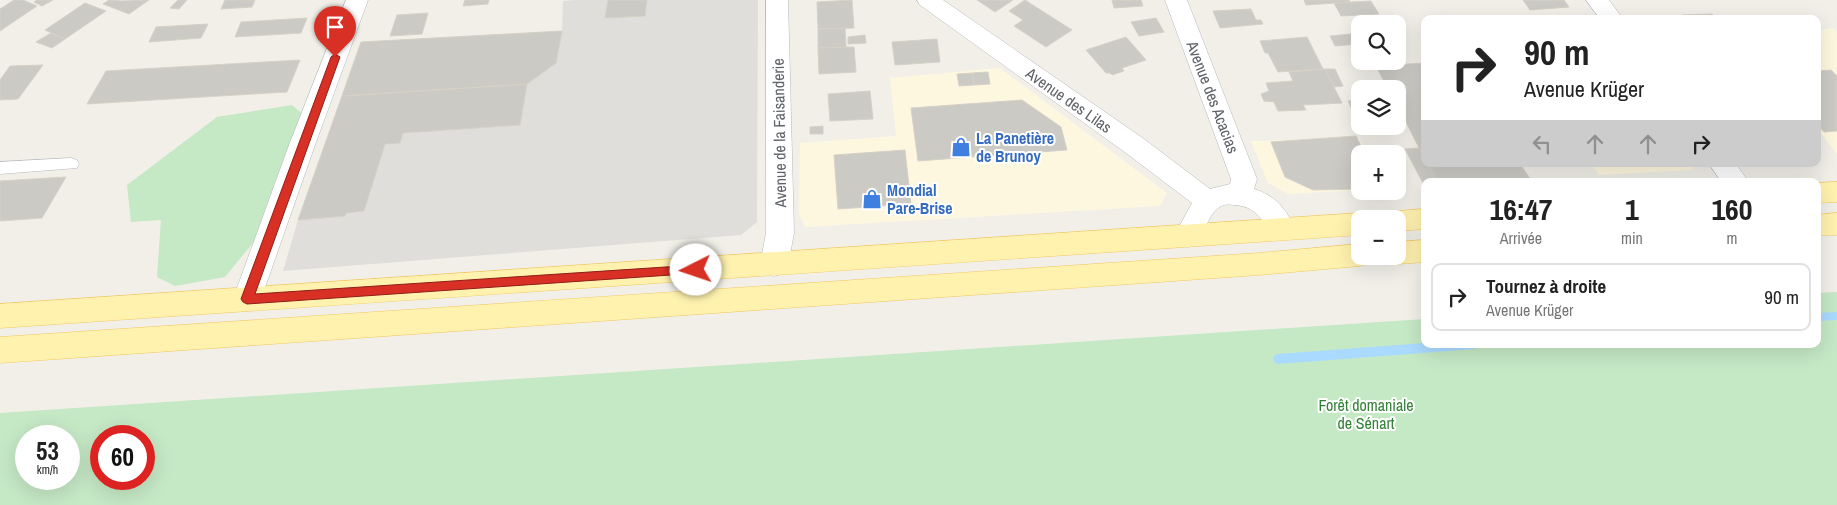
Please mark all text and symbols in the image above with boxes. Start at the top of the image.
pin [314,6,356,57]
icon: arrive [321,13,349,41]
map controls [1351,15,1406,265]
button: search [1351,15,1406,70]
text: 90 m [1524,29,1589,76]
icon: right [1441,35,1506,100]
street label: Avenue des Acacias [1181,37,1245,156]
street label: Avenue de la Faisanderie [767,58,791,209]
street label: Avenue des Lilas [1021,62,1116,138]
text: Avenue Krüger [1524,74,1644,104]
button: layers [1351,80,1406,135]
place label: La Panetière de Brunoy [976,127,1054,167]
icon: left [1528,130,1556,158]
icon: ahead [1581,130,1609,158]
icon: ahead [1634,130,1662,158]
icon: right [1687,130,1715,158]
shop icon: La Panetière de Brunoy [950,136,972,158]
button: + [1351,145,1406,200]
place label: Mondial Pare-Brise [887,179,953,219]
shop icon: Mondial Pare-Brise [861,188,883,210]
text: 16:47 [1490,189,1552,229]
text: 1 [1625,189,1639,229]
text: 160 [1711,189,1752,229]
button: − [1351,210,1406,265]
text: Arrivée [1500,227,1542,249]
text: min [1621,227,1643,249]
text: m [1726,227,1737,249]
position arrow [669,243,721,295]
text: Tournez à droite [1486,273,1606,299]
icon: right [1443,283,1471,311]
text: 90 m [1764,284,1799,310]
text: Avenue Krüger [1486,299,1573,321]
park label: Forêt domaniale de Sénart [1319,394,1413,434]
speed limit sign: 60 [90,425,155,490]
text: 53 [36,434,59,468]
text: km/h [37,462,58,478]

